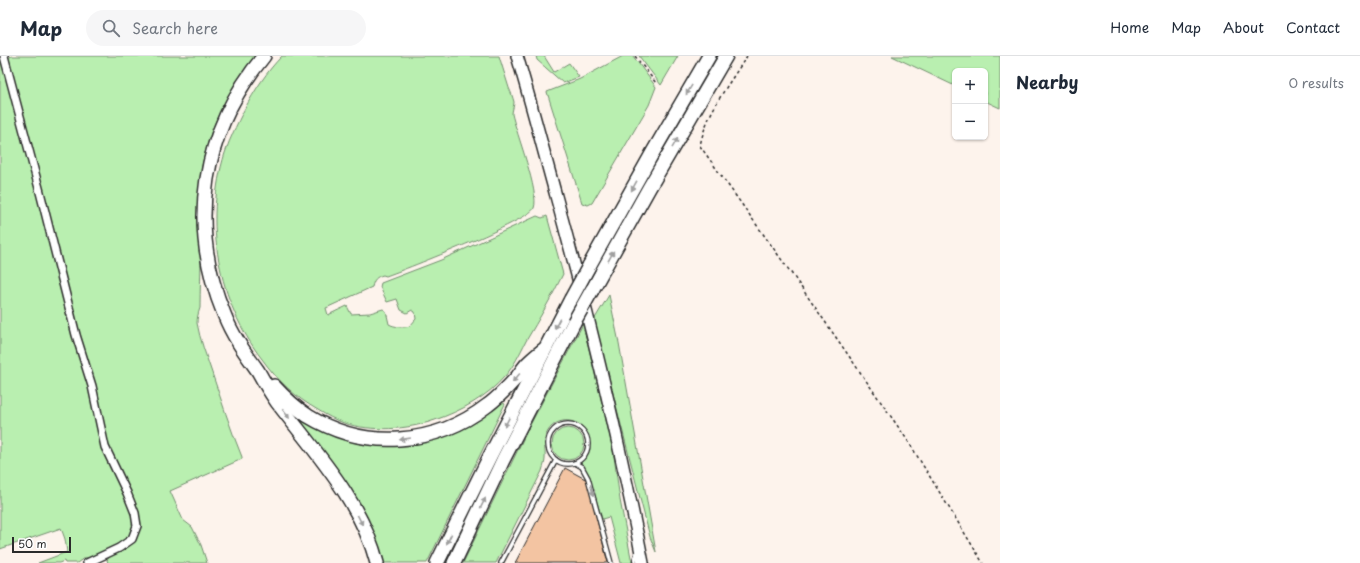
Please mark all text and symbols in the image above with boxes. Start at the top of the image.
search box [86,10,366,46]
text: Map [20,14,62,42]
text: Search here [132,16,218,39]
icon: search [100,17,122,39]
text: Home [1110,17,1149,38]
text: Map [1171,17,1201,38]
text: About [1223,17,1264,38]
text: Contact [1286,17,1340,38]
map controls [952,68,988,140]
button: + [952,68,988,104]
text: Nearby [1016,69,1078,95]
text: 0 results [1289,73,1344,92]
one-way arrow [686,84,693,96]
button: − [952,104,988,140]
one-way arrow [672,137,679,149]
one-way arrow [630,180,637,191]
one-way arrow [608,250,614,262]
one-way arrow [554,319,560,330]
one-way arrow [512,372,521,383]
one-way arrow [282,408,291,419]
one-way arrow [504,416,510,428]
one-way arrow [399,436,411,442]
one-way arrow [589,484,595,496]
one-way arrow [480,497,486,508]
one-way arrow [357,515,363,526]
one-way arrow [446,533,452,544]
scale bar [12,535,71,554]
text: 50 m [18,535,47,552]

